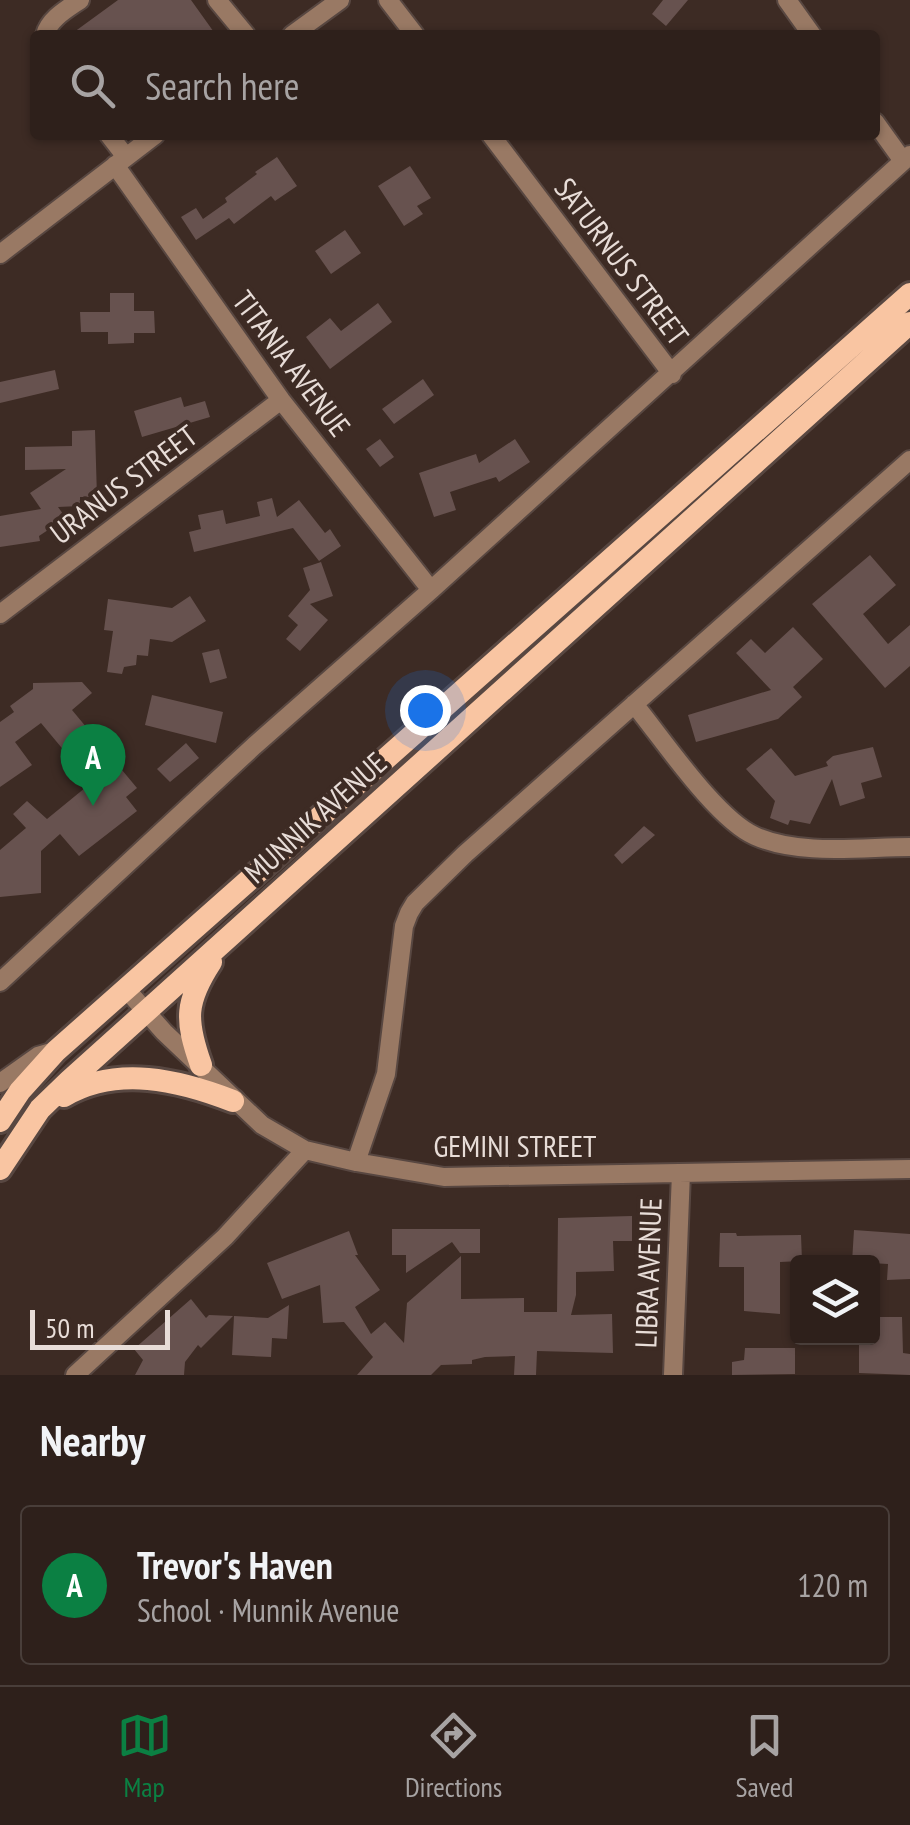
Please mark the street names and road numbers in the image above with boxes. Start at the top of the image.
street label: SATURNUS STREET [547,170,698,353]
street label: TITANIA AVENUE [225,282,360,444]
street label: URANUS STREET [42,416,204,552]
street label: MUNNIK AVENUE [236,743,394,891]
street label: GEMINI STREET [433,1126,597,1165]
street label: LIBRA AVENUE [625,1197,670,1349]

